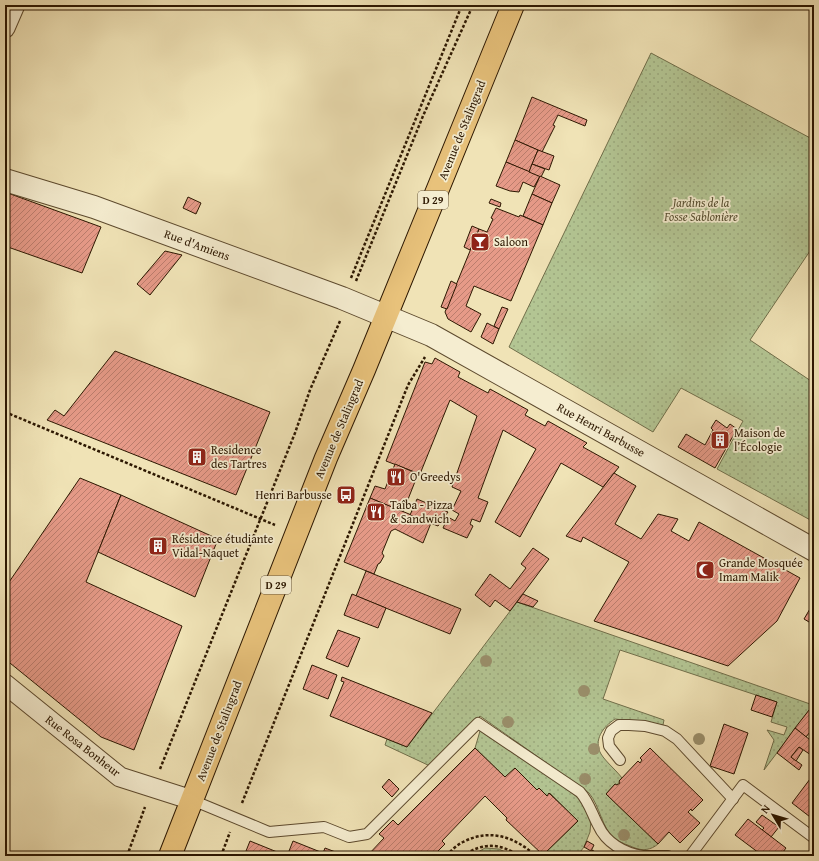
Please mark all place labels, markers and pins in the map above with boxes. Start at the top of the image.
bar icon: Saloon [469,231,491,253]
place label: Saloon [494,233,528,250]
place label: Maison de l’Écologie [734,424,786,455]
building icon: Maison de l’Écologie [709,429,731,451]
place label: Residence des Tartres [211,441,267,472]
building icon: Residence des Tartres [186,446,208,468]
restaurant icon: O'Greedys [385,466,407,488]
place label: O'Greedys [410,468,461,485]
bus stop icon: Henri Barbusse [335,484,357,506]
place label: Henri Barbusse [255,486,332,503]
place label: Taîba - Pizza & Sandwich [390,496,453,527]
restaurant icon: Taîba - Pizza & Sandwich [365,501,387,523]
place label: Résidence étudiante Vidal-Naquet [172,530,274,561]
building icon: Résidence étudiante Vidal-Naquet [147,535,169,557]
place label: Grande Mosquée Imam Malik [719,554,803,585]
mosque icon: Grande Mosquée Imam Malik [694,559,716,581]

